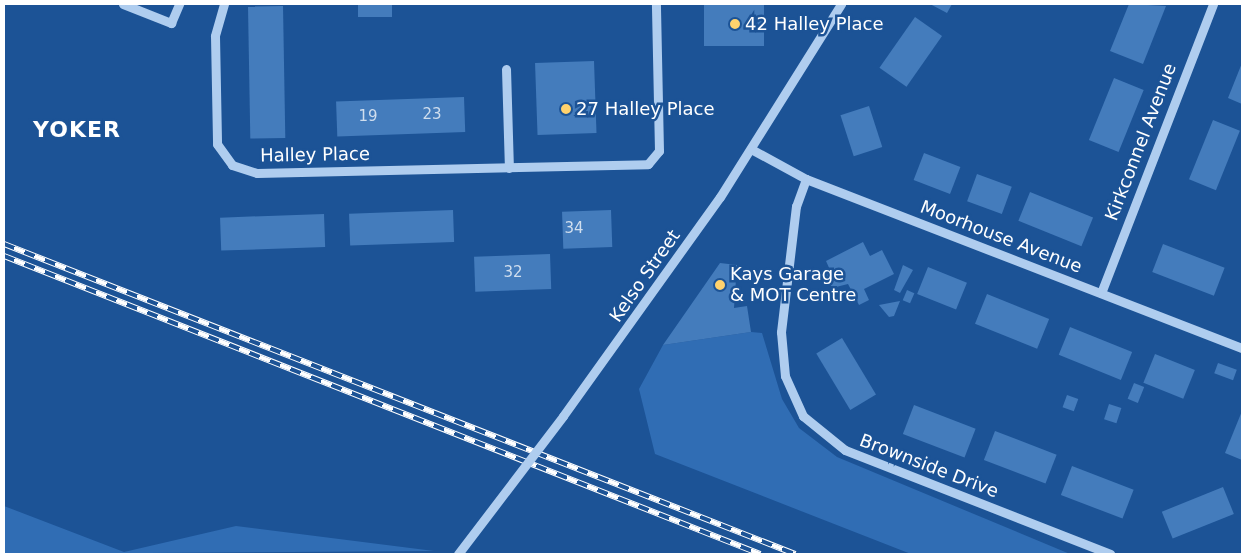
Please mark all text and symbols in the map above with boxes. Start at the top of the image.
place label: 42 Halley Place [745,13,883,35]
marker: 42 Halley Place [729,18,741,30]
street label: Kirkconnel Avenue [1101,60,1181,224]
place label: 27 Halley Place [576,98,714,120]
marker: 27 Halley Place [560,103,572,115]
house number: 23 [422,106,442,124]
house number: 19 [358,108,378,126]
district label: YOKER [32,117,122,143]
street label: Halley Place [260,143,370,167]
street label: Moorhouse Avenue [917,196,1085,278]
house number: 34 [564,220,584,238]
street label: Kelso Street [605,226,685,326]
house number: 32 [503,264,523,282]
place label: Kays Garage & MOT Centre [730,264,856,306]
marker: Kays Garage & MOT Centre [714,279,726,291]
street label: Brownside Drive [856,430,1002,502]

